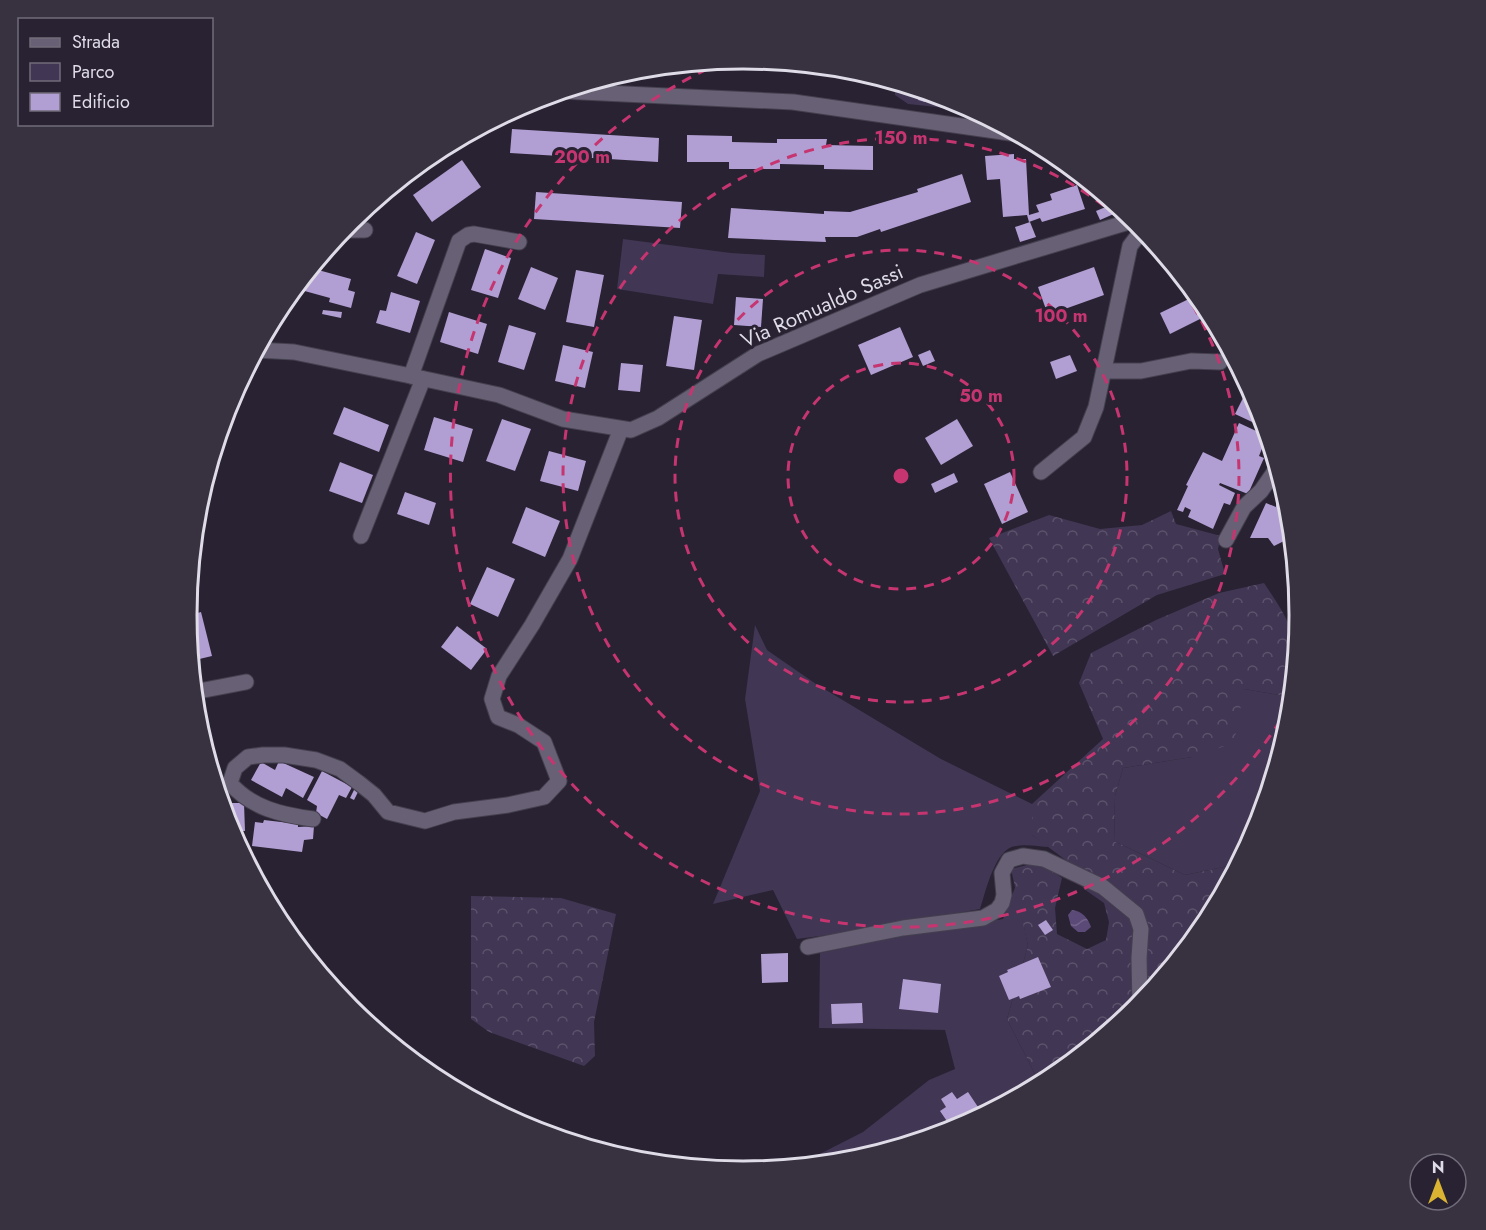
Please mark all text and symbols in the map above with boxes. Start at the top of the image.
legend [18,18,213,126]
text: Strada [72,29,120,55]
text: Parco [72,59,114,85]
text: Edificio [72,89,130,115]
text: 150 m [875,125,927,151]
text: 200 m [554,144,610,170]
street label: Via Romualdo Sassi [736,257,908,355]
text: 100 m [1034,303,1088,329]
text: 50 m [959,383,1003,409]
centre of rings [891,466,911,486]
north arrow [1408,1152,1468,1212]
text: N [1432,1156,1444,1179]

